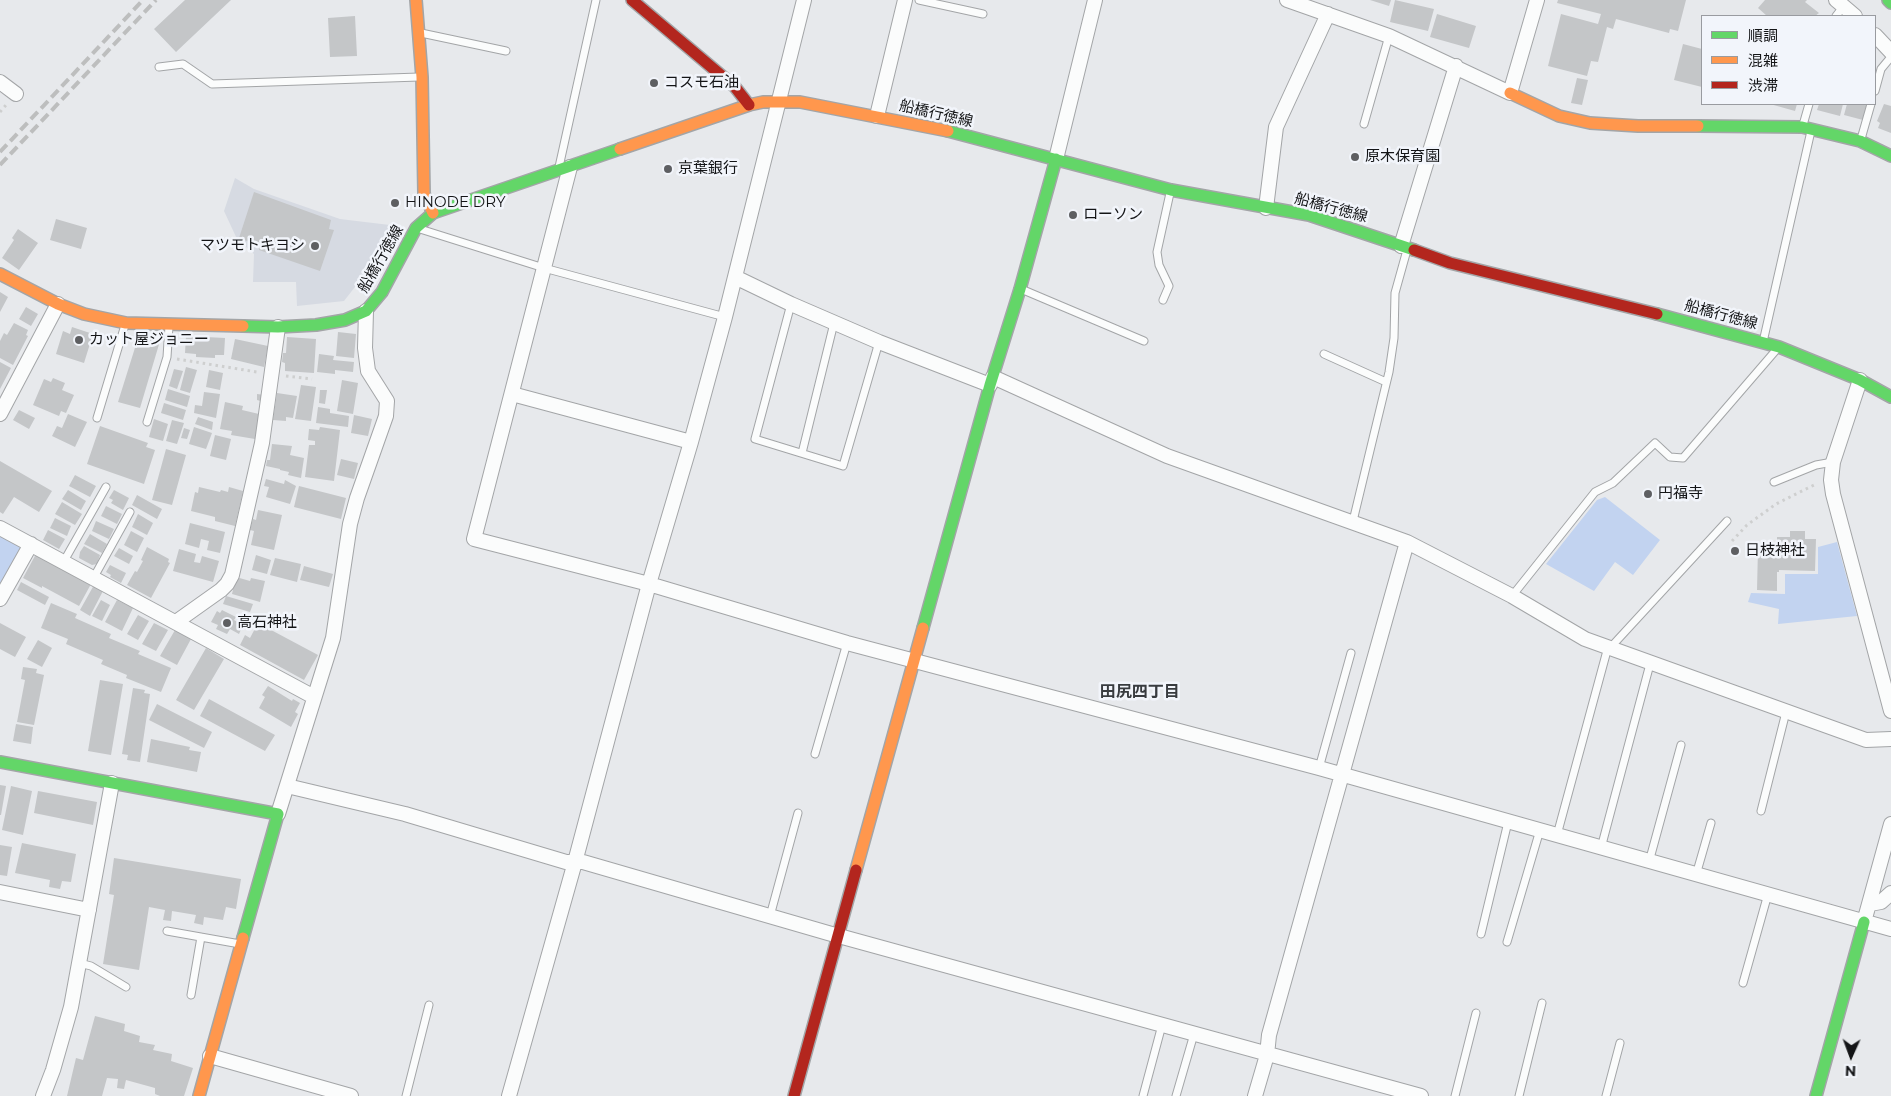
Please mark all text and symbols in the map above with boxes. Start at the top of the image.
legend [1701,15,1876,105]
text: 順調 [1748,26,1778,45]
text: 混雑 [1748,51,1778,70]
place label: コスモ石油 [664,74,739,92]
text: 渋滞 [1748,76,1778,95]
marker: コスモ石油 [648,77,660,89]
street label: 船橋行徳線 [897,97,975,131]
place label: 原木保育園 [1365,148,1440,166]
marker: 原木保育園 [1349,151,1361,163]
place label: 京葉銀行 [678,160,738,178]
marker: 京葉銀行 [662,163,674,175]
street label: 船橋行徳線 [1292,190,1370,226]
place label: HINODE DRY [405,194,505,212]
marker: HINODE DRY [389,197,401,209]
place label: ローソン [1083,206,1143,224]
marker: ローソン [1067,209,1079,221]
street label: 船橋行徳線 [354,222,408,296]
place label: マツモトキヨシ [200,237,305,255]
marker: マツモトキヨシ [309,240,321,252]
street label: 船橋行徳線 [1682,297,1760,333]
place label: カット屋ジョニー [89,331,209,349]
marker: カット屋ジョニー [73,334,85,346]
place label: 円福寺 [1658,485,1703,503]
marker: 円福寺 [1642,488,1654,500]
place label: 日枝神社 [1745,542,1805,560]
marker: 日枝神社 [1729,545,1741,557]
place label: 高石神社 [237,614,297,632]
marker: 高石神社 [221,617,233,629]
district label: 田尻四丁目 [1100,682,1180,702]
north arrow [1826,1031,1876,1081]
text: N [1845,1062,1856,1080]

